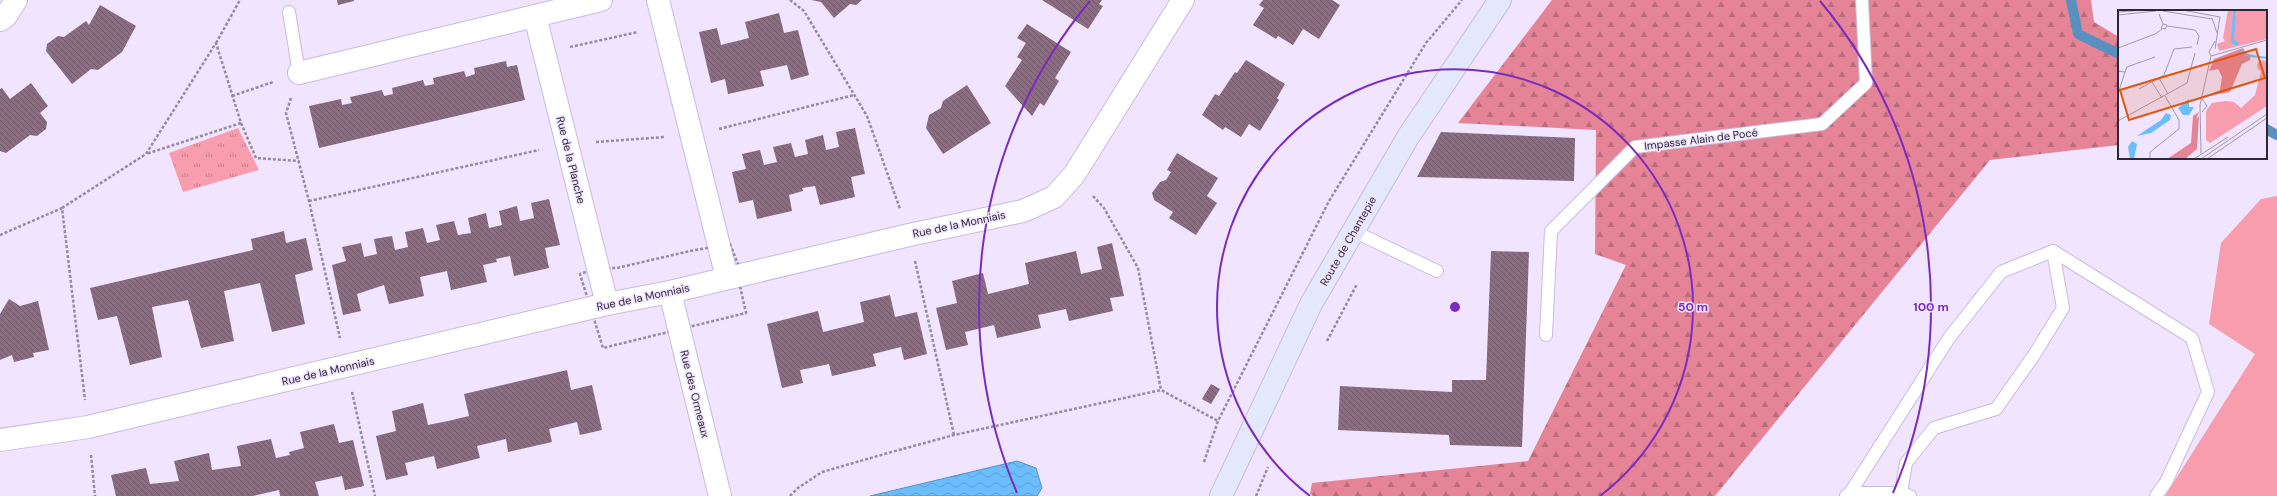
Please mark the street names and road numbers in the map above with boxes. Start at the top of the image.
street label: Rue de la Planche [553,115,589,205]
street label: Impasse Alain de Pocé [1643,125,1759,153]
street label: Route de Chantepie [1317,194,1379,288]
street label: Rue de la Monniais [911,207,1007,241]
street label: Rue de la Monniais [595,280,691,314]
street label: Rue des Ormeaux [677,349,713,440]
street label: Rue de la Monniais [280,354,376,388]

